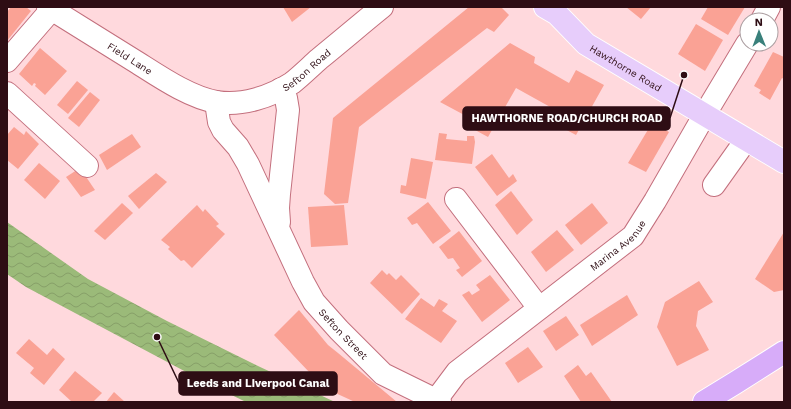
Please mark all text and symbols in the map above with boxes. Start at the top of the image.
north arrow [739,12,779,52]
text: N [755,16,763,29]
street label: Field Lane [106,40,155,76]
street label: Hawthorne Road [588,42,664,93]
street label: Sefton Road [280,46,333,93]
callout: HAWTHORNE ROAD/CHURCH ROAD [463,107,670,130]
text: HAWTHORNE ROAD/CHURCH ROAD [471,112,663,125]
street label: Marina Avenue [588,218,647,273]
street label: Sefton Street [317,306,371,362]
callout: Leeds and Liverpool Canal [179,372,337,395]
text: Leeds and Liverpool Canal [187,377,330,390]

